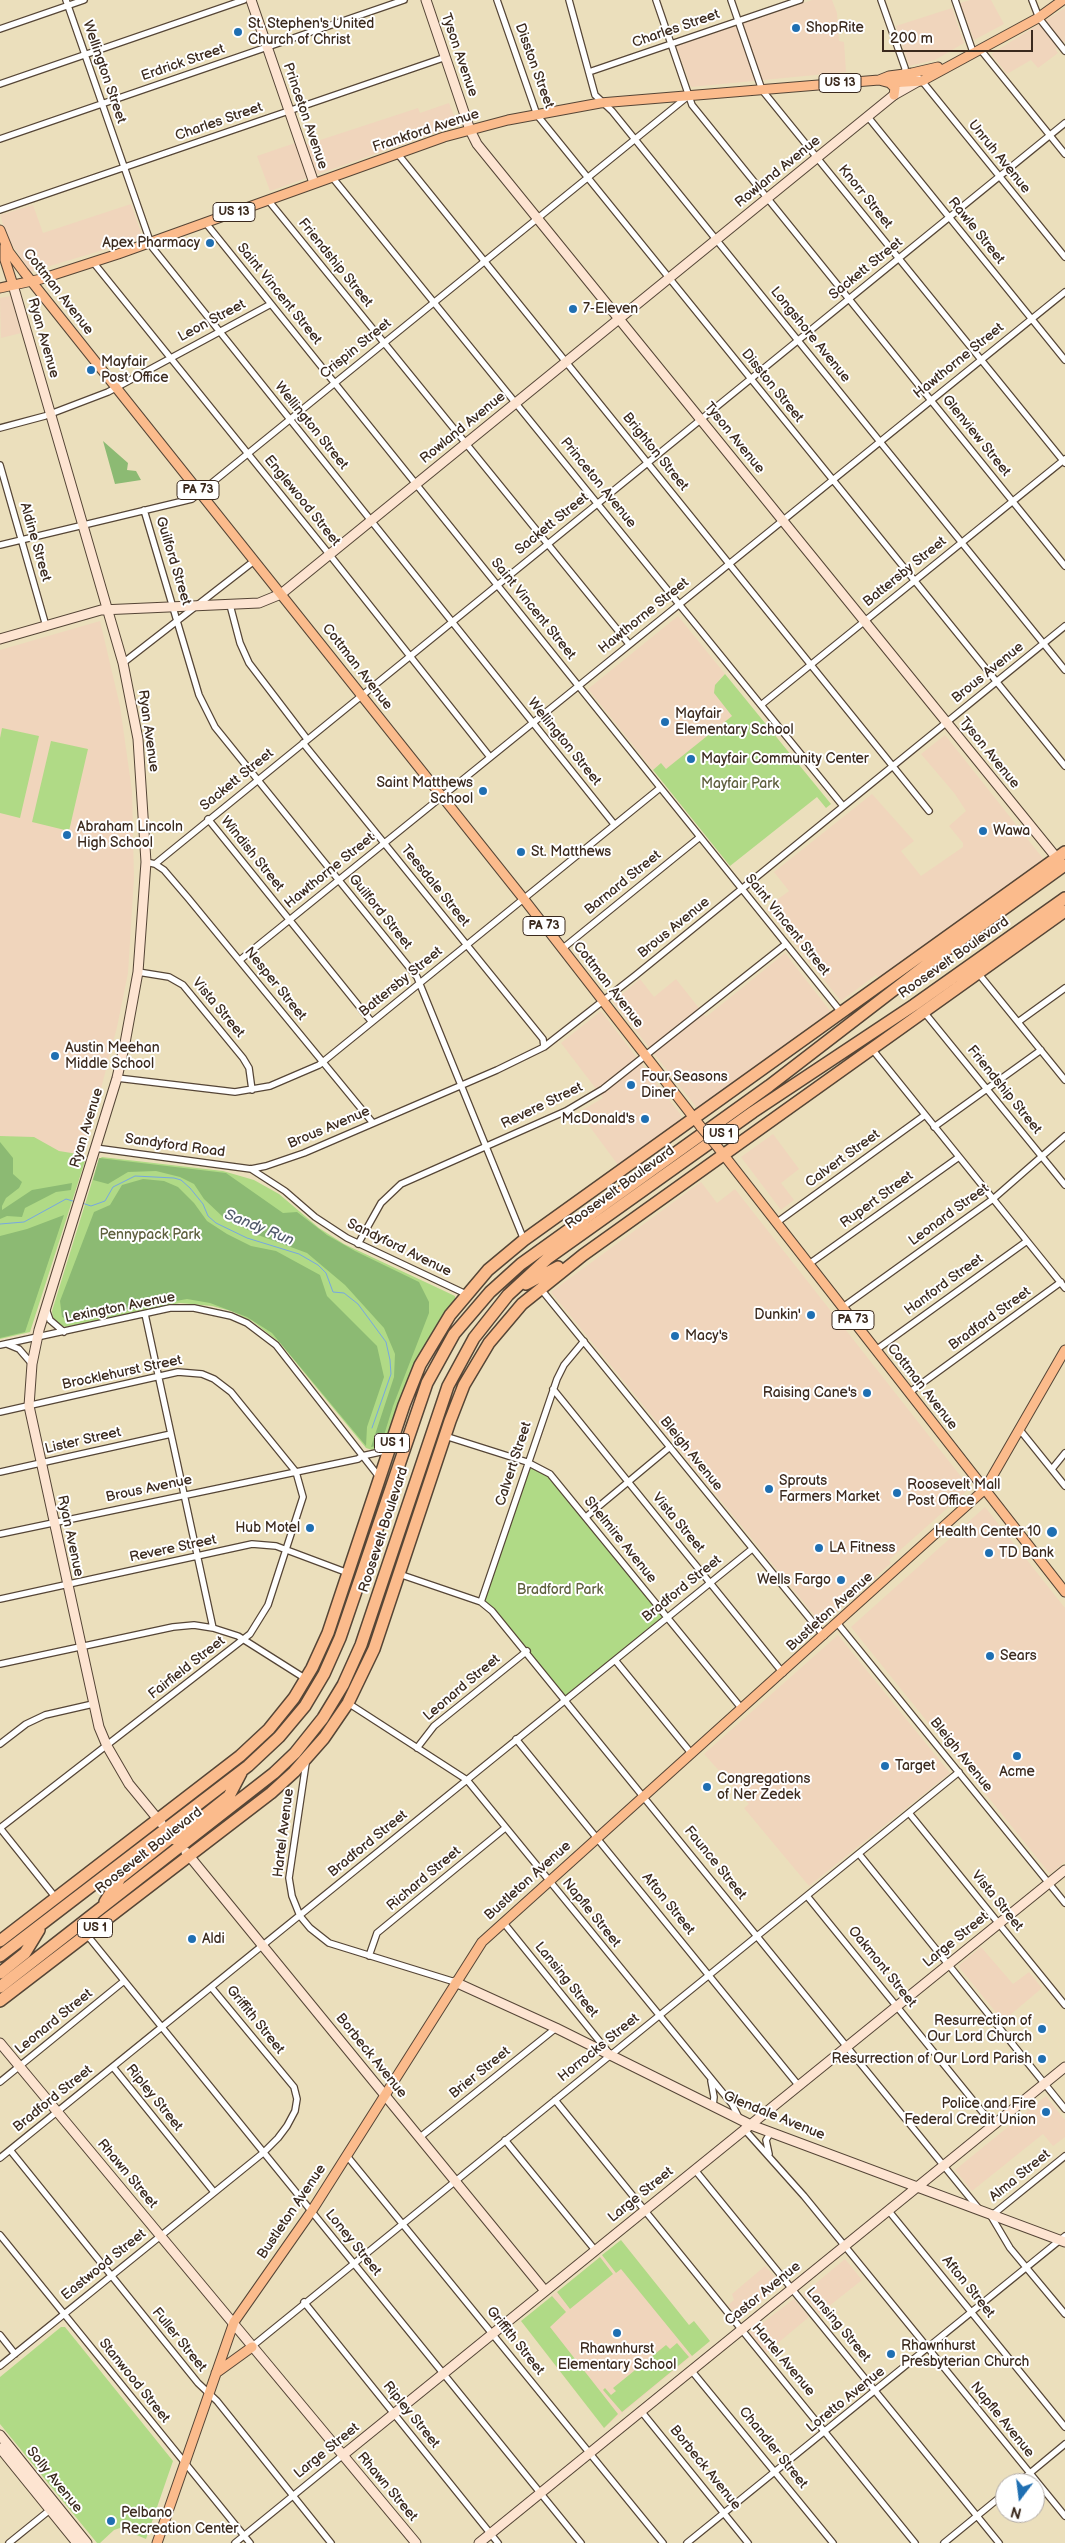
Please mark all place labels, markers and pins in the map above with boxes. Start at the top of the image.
place label: St. Stephen's United Church of Christ [248,16,374,48]
place label: ShopRite [806,20,864,36]
marker: ShopRite [790,22,802,34]
marker: St. Stephen's United Church of Christ [232,26,244,38]
place label: Apex Pharmacy [102,235,200,251]
marker: Apex Pharmacy [204,237,216,249]
place label: 7-Eleven [583,301,638,317]
marker: 7-Eleven [567,303,579,315]
place label: Mayfair Post Office [101,354,169,387]
marker: Mayfair Post Office [85,364,97,376]
place label: Mayfair Elementary School [675,706,794,739]
marker: Mayfair Elementary School [659,716,671,728]
place label: Mayfair Community Center [701,751,869,767]
marker: Mayfair Community Center [685,753,697,765]
place label: Saint Matthews School [376,775,473,808]
marker: Saint Matthews School [477,785,489,797]
place label: Abraham Lincoln High School [77,819,183,852]
place label: Wawa [993,823,1030,839]
marker: Wawa [977,825,989,837]
marker: Abraham Lincoln High School [61,829,73,841]
place label: St. Matthews [531,844,611,860]
marker: St. Matthews [515,846,527,858]
place label: Austin Meehan Middle School [65,1040,160,1072]
marker: Austin Meehan Middle School [49,1050,61,1062]
place label: Four Seasons Diner [641,1069,728,1102]
marker: Four Seasons Diner [625,1079,637,1091]
place label: McDonald's [562,1111,635,1127]
marker: McDonald's [639,1113,651,1125]
place label: Dunkin' [754,1307,801,1323]
marker: Dunkin' [805,1309,817,1321]
place label: Macy's [685,1328,728,1344]
marker: Macy's [669,1330,681,1342]
place label: Raising Cane's [763,1385,857,1401]
marker: Raising Cane's [861,1387,873,1399]
place label: Sprouts Farmers Market [779,1473,880,1505]
place label: Roosevelt Mall Post Office [907,1477,1000,1510]
marker: Sprouts Farmers Market [763,1483,775,1495]
marker: Roosevelt Mall Post Office [891,1487,903,1499]
place label: Hub Motel [235,1520,300,1536]
marker: Hub Motel [304,1522,316,1534]
place label: Health Center 10 [935,1524,1041,1540]
marker: Health Center 10 [1045,1525,1059,1539]
place label: LA Fitness [829,1540,895,1556]
marker: LA Fitness [813,1542,825,1554]
place label: TD Bank [999,1545,1054,1561]
marker: TD Bank [983,1547,995,1559]
place label: Wells Fargo [757,1572,831,1588]
marker: Wells Fargo [835,1574,847,1586]
place label: Sears [1000,1648,1037,1664]
marker: Sears [984,1650,996,1662]
marker: Acme [1011,1750,1023,1762]
place label: Target [895,1758,935,1774]
marker: Target [879,1760,891,1772]
place label: Acme [999,1764,1035,1780]
place label: Congregations of Ner Zedek [717,1771,810,1804]
marker: Congregations of Ner Zedek [701,1781,713,1793]
place label: Aldi [202,1931,225,1947]
marker: Aldi [186,1933,198,1945]
place label: Resurrection of Our Lord Church [927,2013,1032,2045]
marker: Resurrection of Our Lord Church [1036,2023,1048,2035]
place label: Resurrection of Our Lord Parish [832,2051,1032,2067]
marker: Resurrection of Our Lord Parish [1036,2053,1048,2065]
place label: Police and Fire Federal Credit Union [904,2096,1036,2128]
marker: Police and Fire Federal Credit Union [1040,2106,1052,2118]
marker: Rhawnhurst Elementary School [611,2327,623,2339]
place label: Rhawnhurst Presbyterian Church [901,2338,1029,2370]
place label: Rhawnhurst Elementary School [558,2341,676,2374]
marker: Rhawnhurst Presbyterian Church [885,2348,897,2360]
place label: Pelbano Recreation Center [121,2505,238,2538]
marker: Pelbano Recreation Center [105,2515,117,2527]

